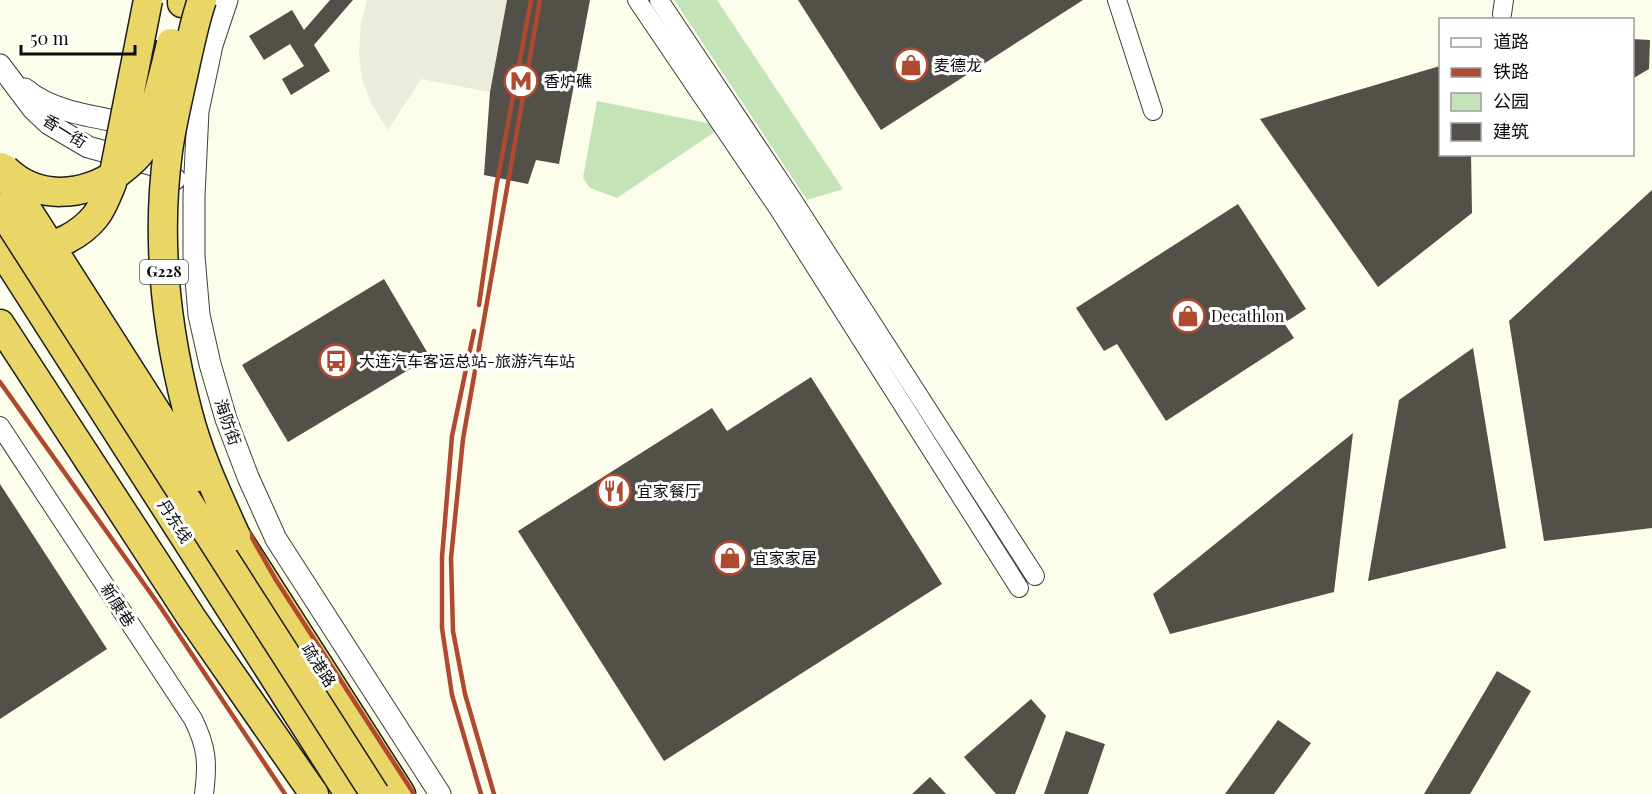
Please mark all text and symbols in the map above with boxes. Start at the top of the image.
scale bar [21,18,135,56]
legend [1439,18,1634,156]
text: 50 m [30,26,69,50]
text: 道路 [1493,29,1529,53]
shop icon: 麦德龙 [893,47,929,83]
place label: 麦德龙 [934,54,982,75]
text: 铁路 [1493,59,1529,83]
metro station icon: 香炉礁 [503,63,539,99]
place label: 香炉礁 [544,70,592,91]
text: 公园 [1493,89,1529,113]
street label: 香一街 [39,109,91,152]
text: 建筑 [1493,119,1529,143]
road number: G228 [140,260,188,284]
shop icon: Decathlon [1170,298,1206,334]
place label: Decathlon [1211,305,1285,326]
bus stop icon: 大连汽车客运总站-旅游汽车站 [318,343,354,379]
place label: 大连汽车客运总站-旅游汽车站 [359,350,575,371]
street label: 海防街 [211,396,246,448]
restaurant icon: 宜家餐厅 [596,473,632,509]
place label: 宜家餐厅 [637,480,701,501]
street label: 丹东线 [154,495,197,547]
shop icon: 宜家家居 [712,540,748,576]
place label: 宜家家居 [753,547,817,568]
street label: 新康巷 [97,579,140,631]
street label: 疏港路 [298,639,341,691]

